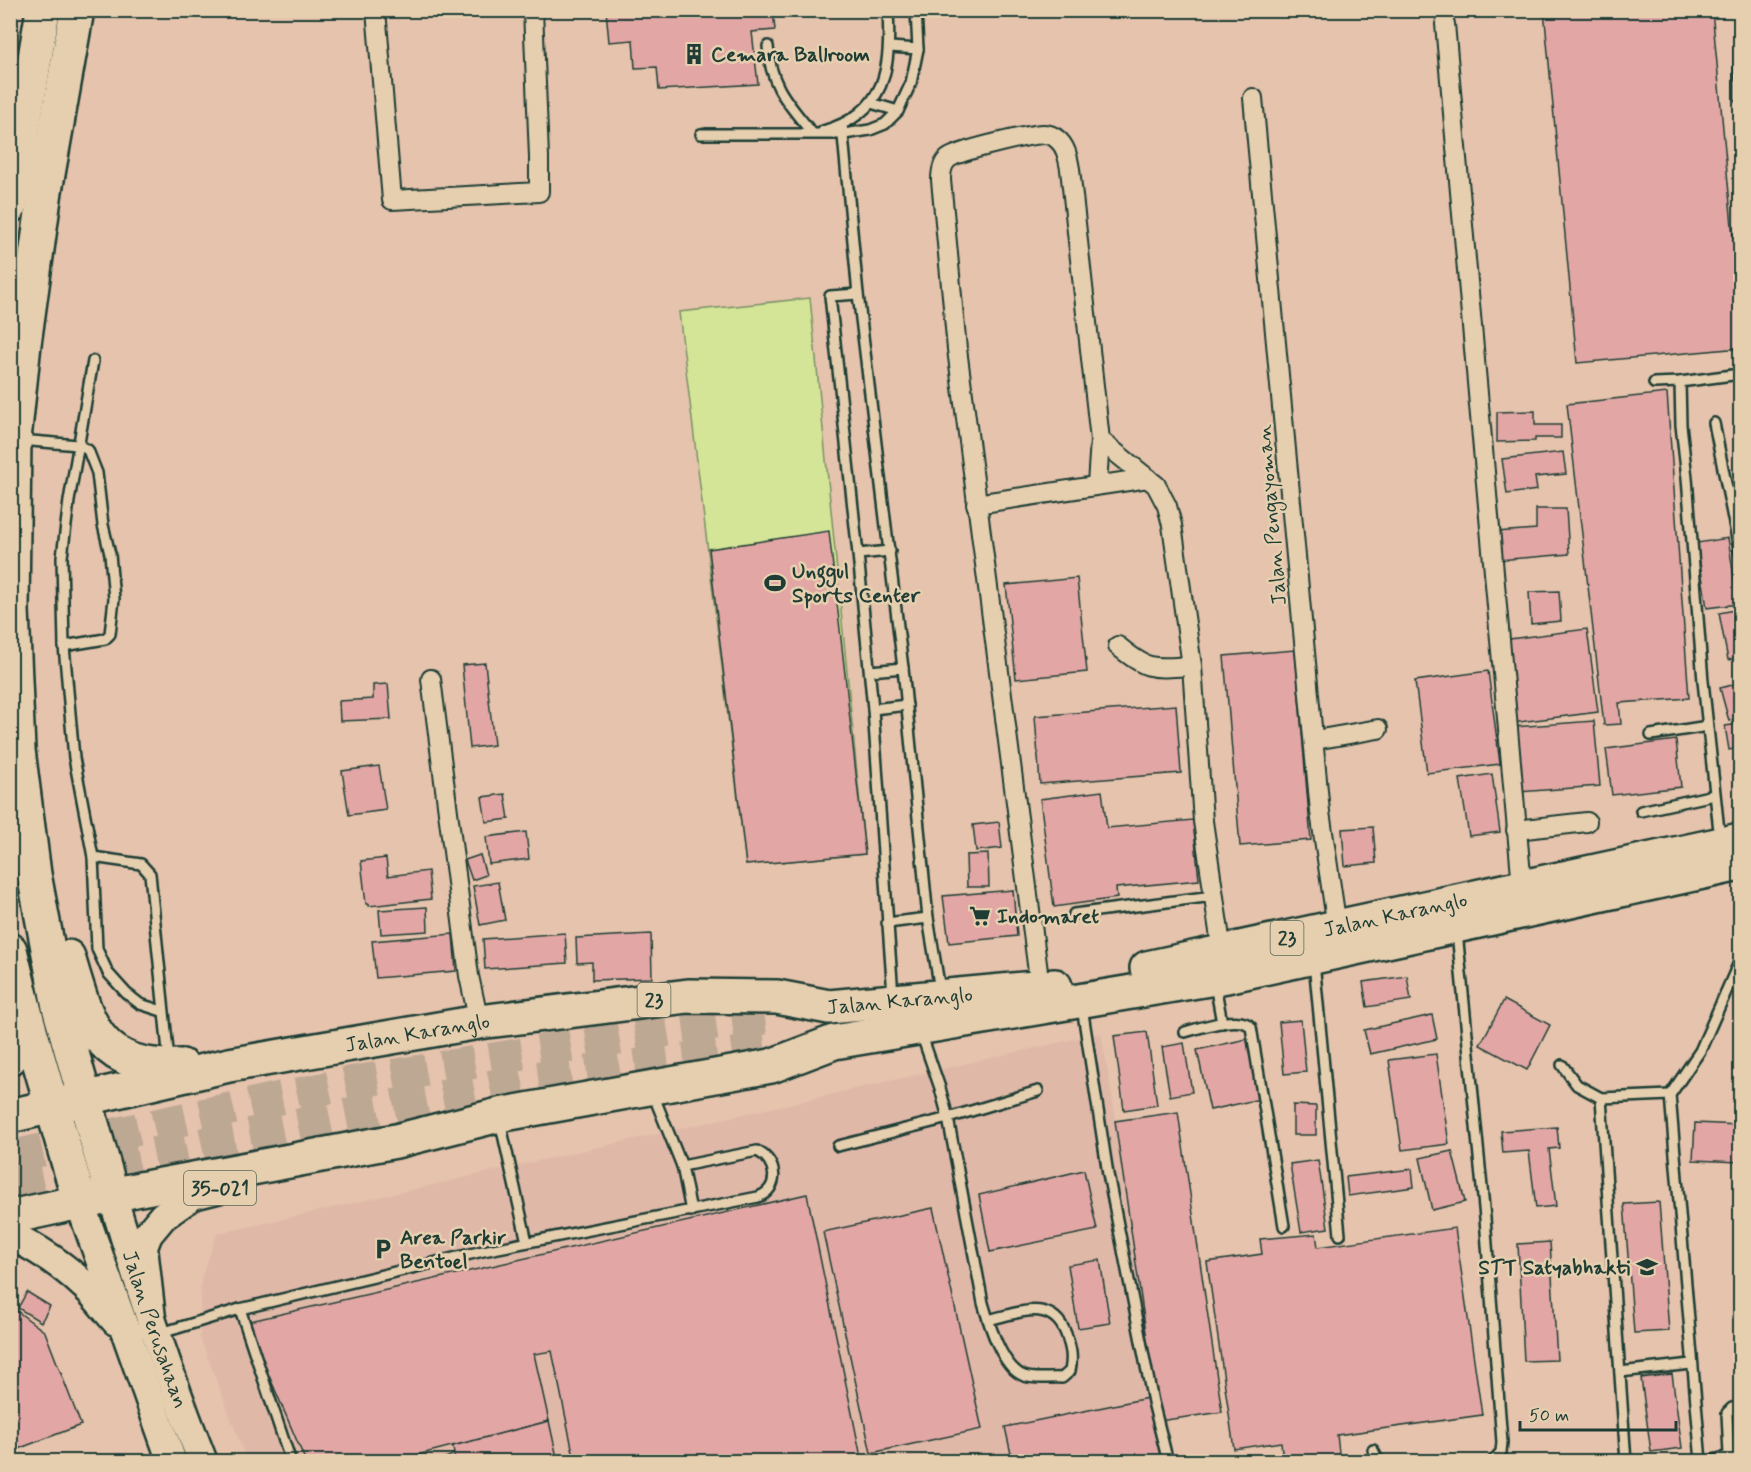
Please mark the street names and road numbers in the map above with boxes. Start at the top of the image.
street label: Jalan Pengayoman [1250,423,1295,607]
street label: Jalan Karanglo [1321,886,1470,945]
road number: 23 [1270,921,1304,955]
street label: Jalan Karanglo [825,981,974,1022]
road number: 23 [638,983,670,1017]
street label: Jalan Karanglo [343,1008,492,1060]
road number: 35-021 [184,1171,256,1205]
street label: Jalan Perusahaan [115,1247,194,1412]

